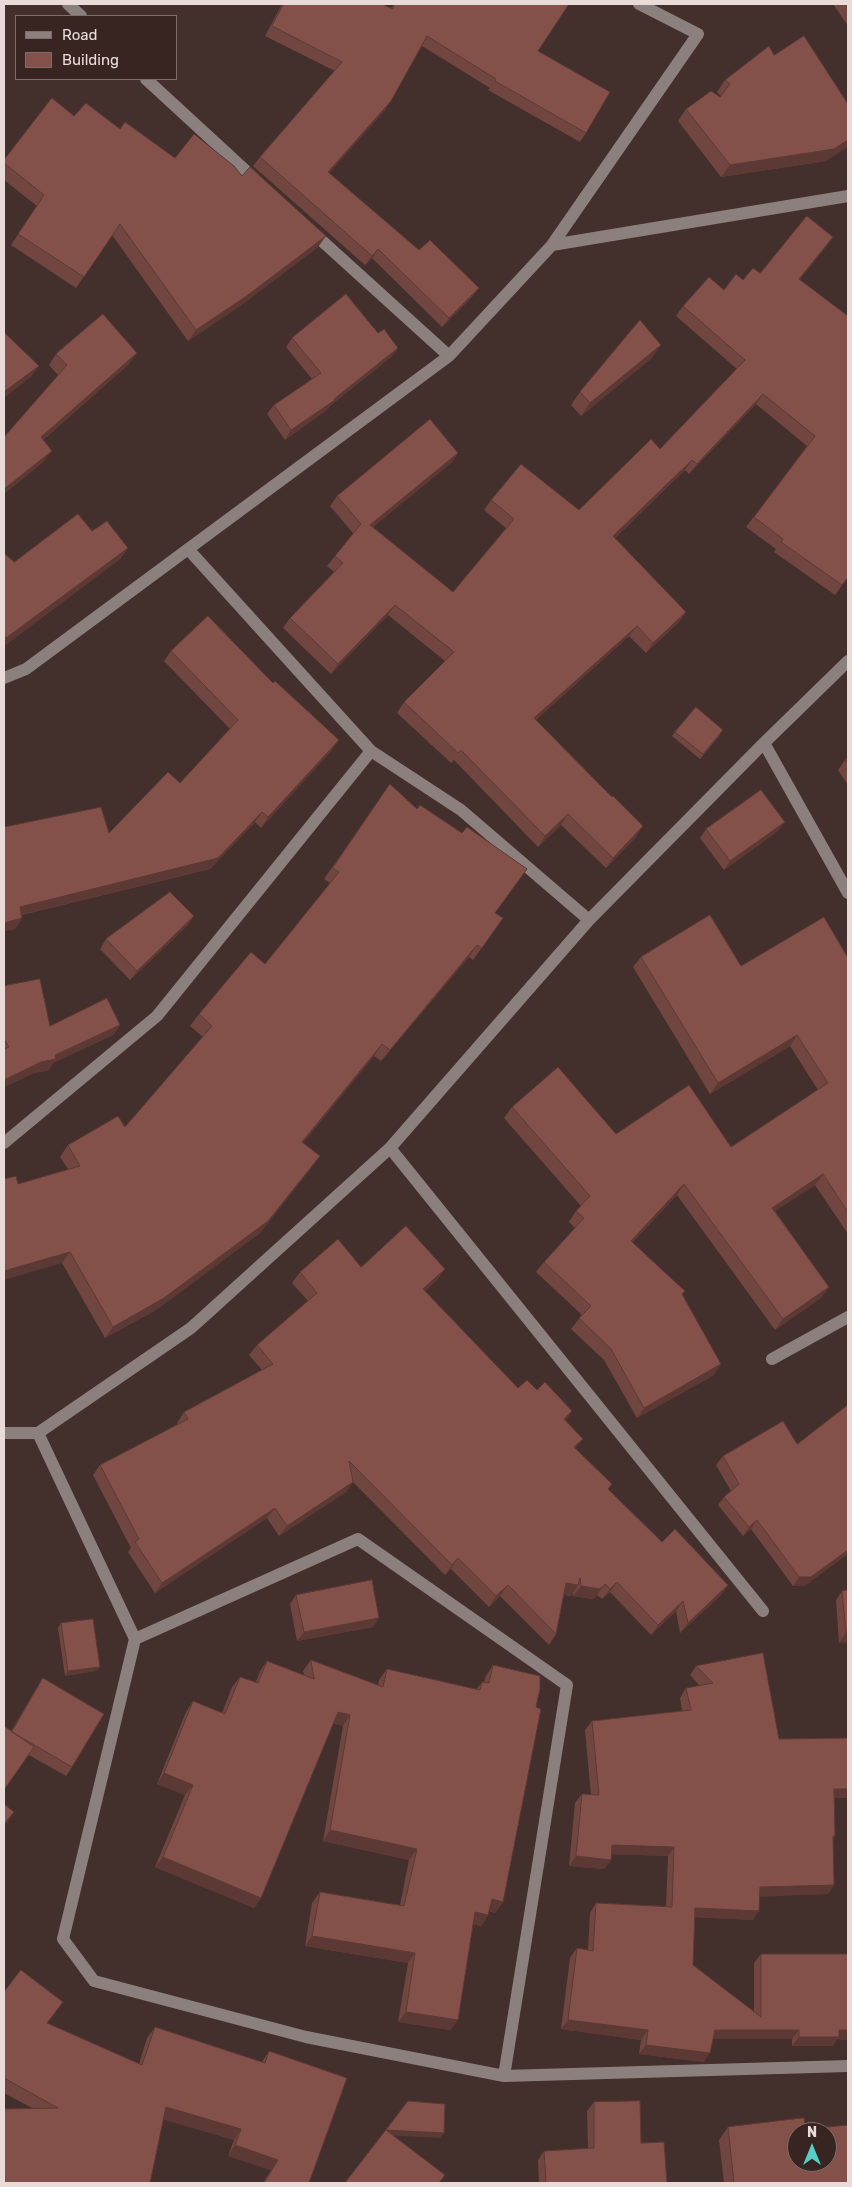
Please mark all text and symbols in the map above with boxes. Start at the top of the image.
legend [15,15,178,80]
text: Road [62,26,98,44]
text: Building [62,51,119,69]
north arrow [787,2122,837,2172]
text: N [807,2124,817,2141]

